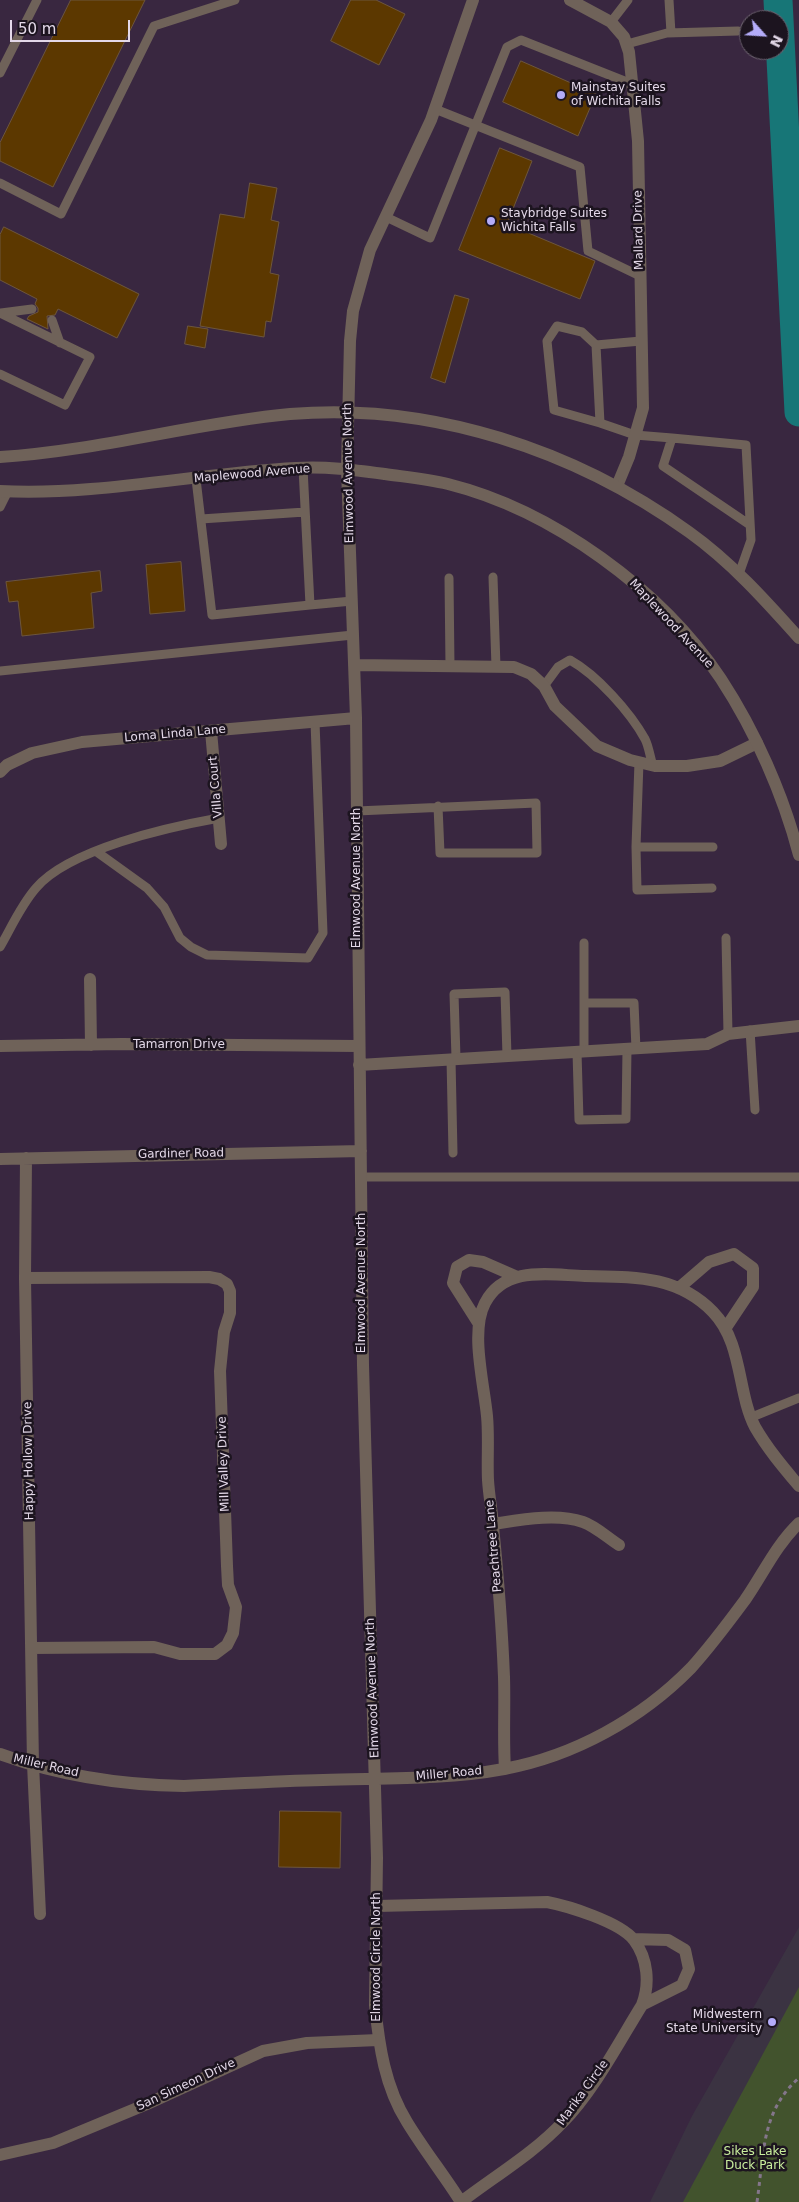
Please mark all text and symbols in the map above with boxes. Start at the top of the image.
scale bar [12,10,132,42]
north arrow [739,10,789,60]
text: 50 m [18,20,56,38]
text: N [767,32,786,50]
place label: Mainstay Suites of Wichita Falls [571,81,666,109]
marker: Mainstay Suites of Wichita Falls [555,89,567,101]
street label: Mallard Drive [631,190,647,270]
place label: Staybridge Suites Wichita Falls [501,207,607,235]
marker: Staybridge Suites Wichita Falls [485,215,497,227]
street label: Elmwood Avenue North [341,403,357,543]
street label: Maplewood Avenue [193,462,311,486]
street label: Maplewood Avenue [626,576,716,672]
street label: Loma Linda Lane [124,722,226,746]
street label: Villa Court [206,755,226,819]
street label: Elmwood Avenue North [350,808,364,948]
street label: Tamarron Drive [133,1038,225,1052]
street label: Gardiner Road [138,1146,224,1162]
street label: Elmwood Avenue North [355,1213,369,1353]
street label: Happy Hollow Drive [21,1402,37,1520]
street label: Mill Valley Drive [215,1416,233,1512]
street label: Peachtree Lane [483,1499,505,1593]
street label: Elmwood Avenue North [363,1618,383,1758]
street label: Miller Road [12,1751,80,1781]
street label: Miller Road [415,1764,483,1784]
street label: Elmwood Circle North [370,1892,384,2022]
place label: Midwestern State University [666,2008,762,2036]
marker: Midwestern State University [766,2016,778,2028]
street label: San Simeon Drive [134,2056,238,2114]
street label: Marika Circle [554,2057,612,2129]
park label: Sikes Lake Duck Park [724,2145,786,2173]

